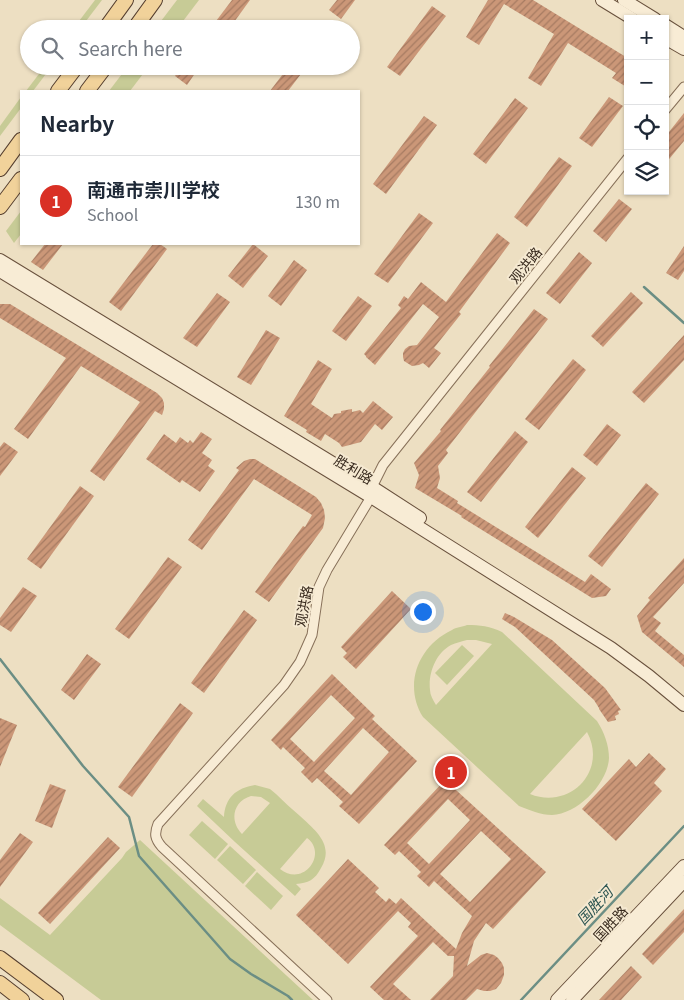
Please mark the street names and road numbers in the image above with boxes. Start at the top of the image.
street label: 观洪路 [504,242,546,288]
street label: 胜利路 [331,450,377,488]
street label: 观洪路 [289,583,317,629]
street label: 国胜路 [588,901,632,945]

